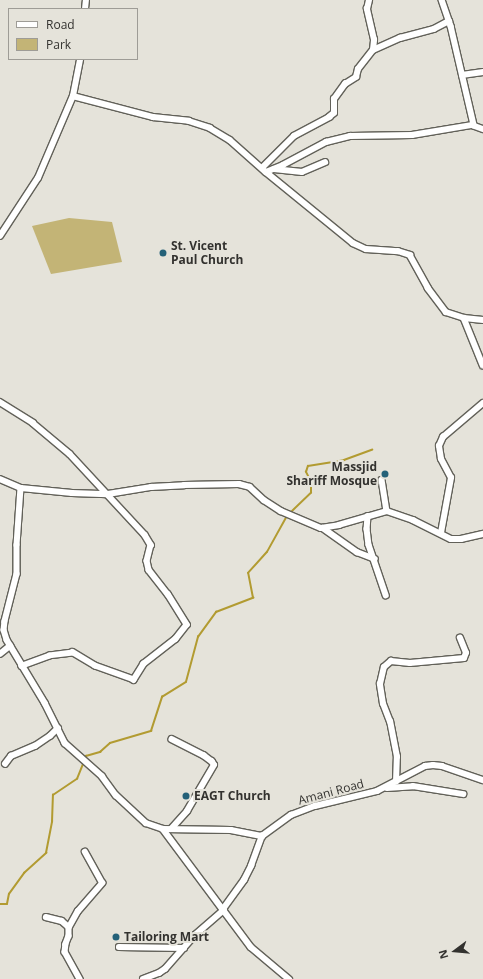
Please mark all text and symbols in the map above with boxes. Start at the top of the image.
legend [8,8,138,60]
text: Road [46,16,75,33]
text: Park [46,36,71,53]
place label: St. Vicent Paul Church [171,239,243,267]
marker: St. Vicent Paul Church [158,248,168,258]
place label: Massjid Shariff Mosque [286,460,377,488]
marker: Massjid Shariff Mosque [380,469,390,479]
street label: Amani Road [297,776,365,808]
place label: EAGT Church [194,789,271,803]
marker: EAGT Church [181,791,191,801]
place label: Tailoring Mart [124,930,209,944]
north arrow [435,931,475,971]
marker: Tailoring Mart [111,932,121,942]
text: N [435,948,451,961]

